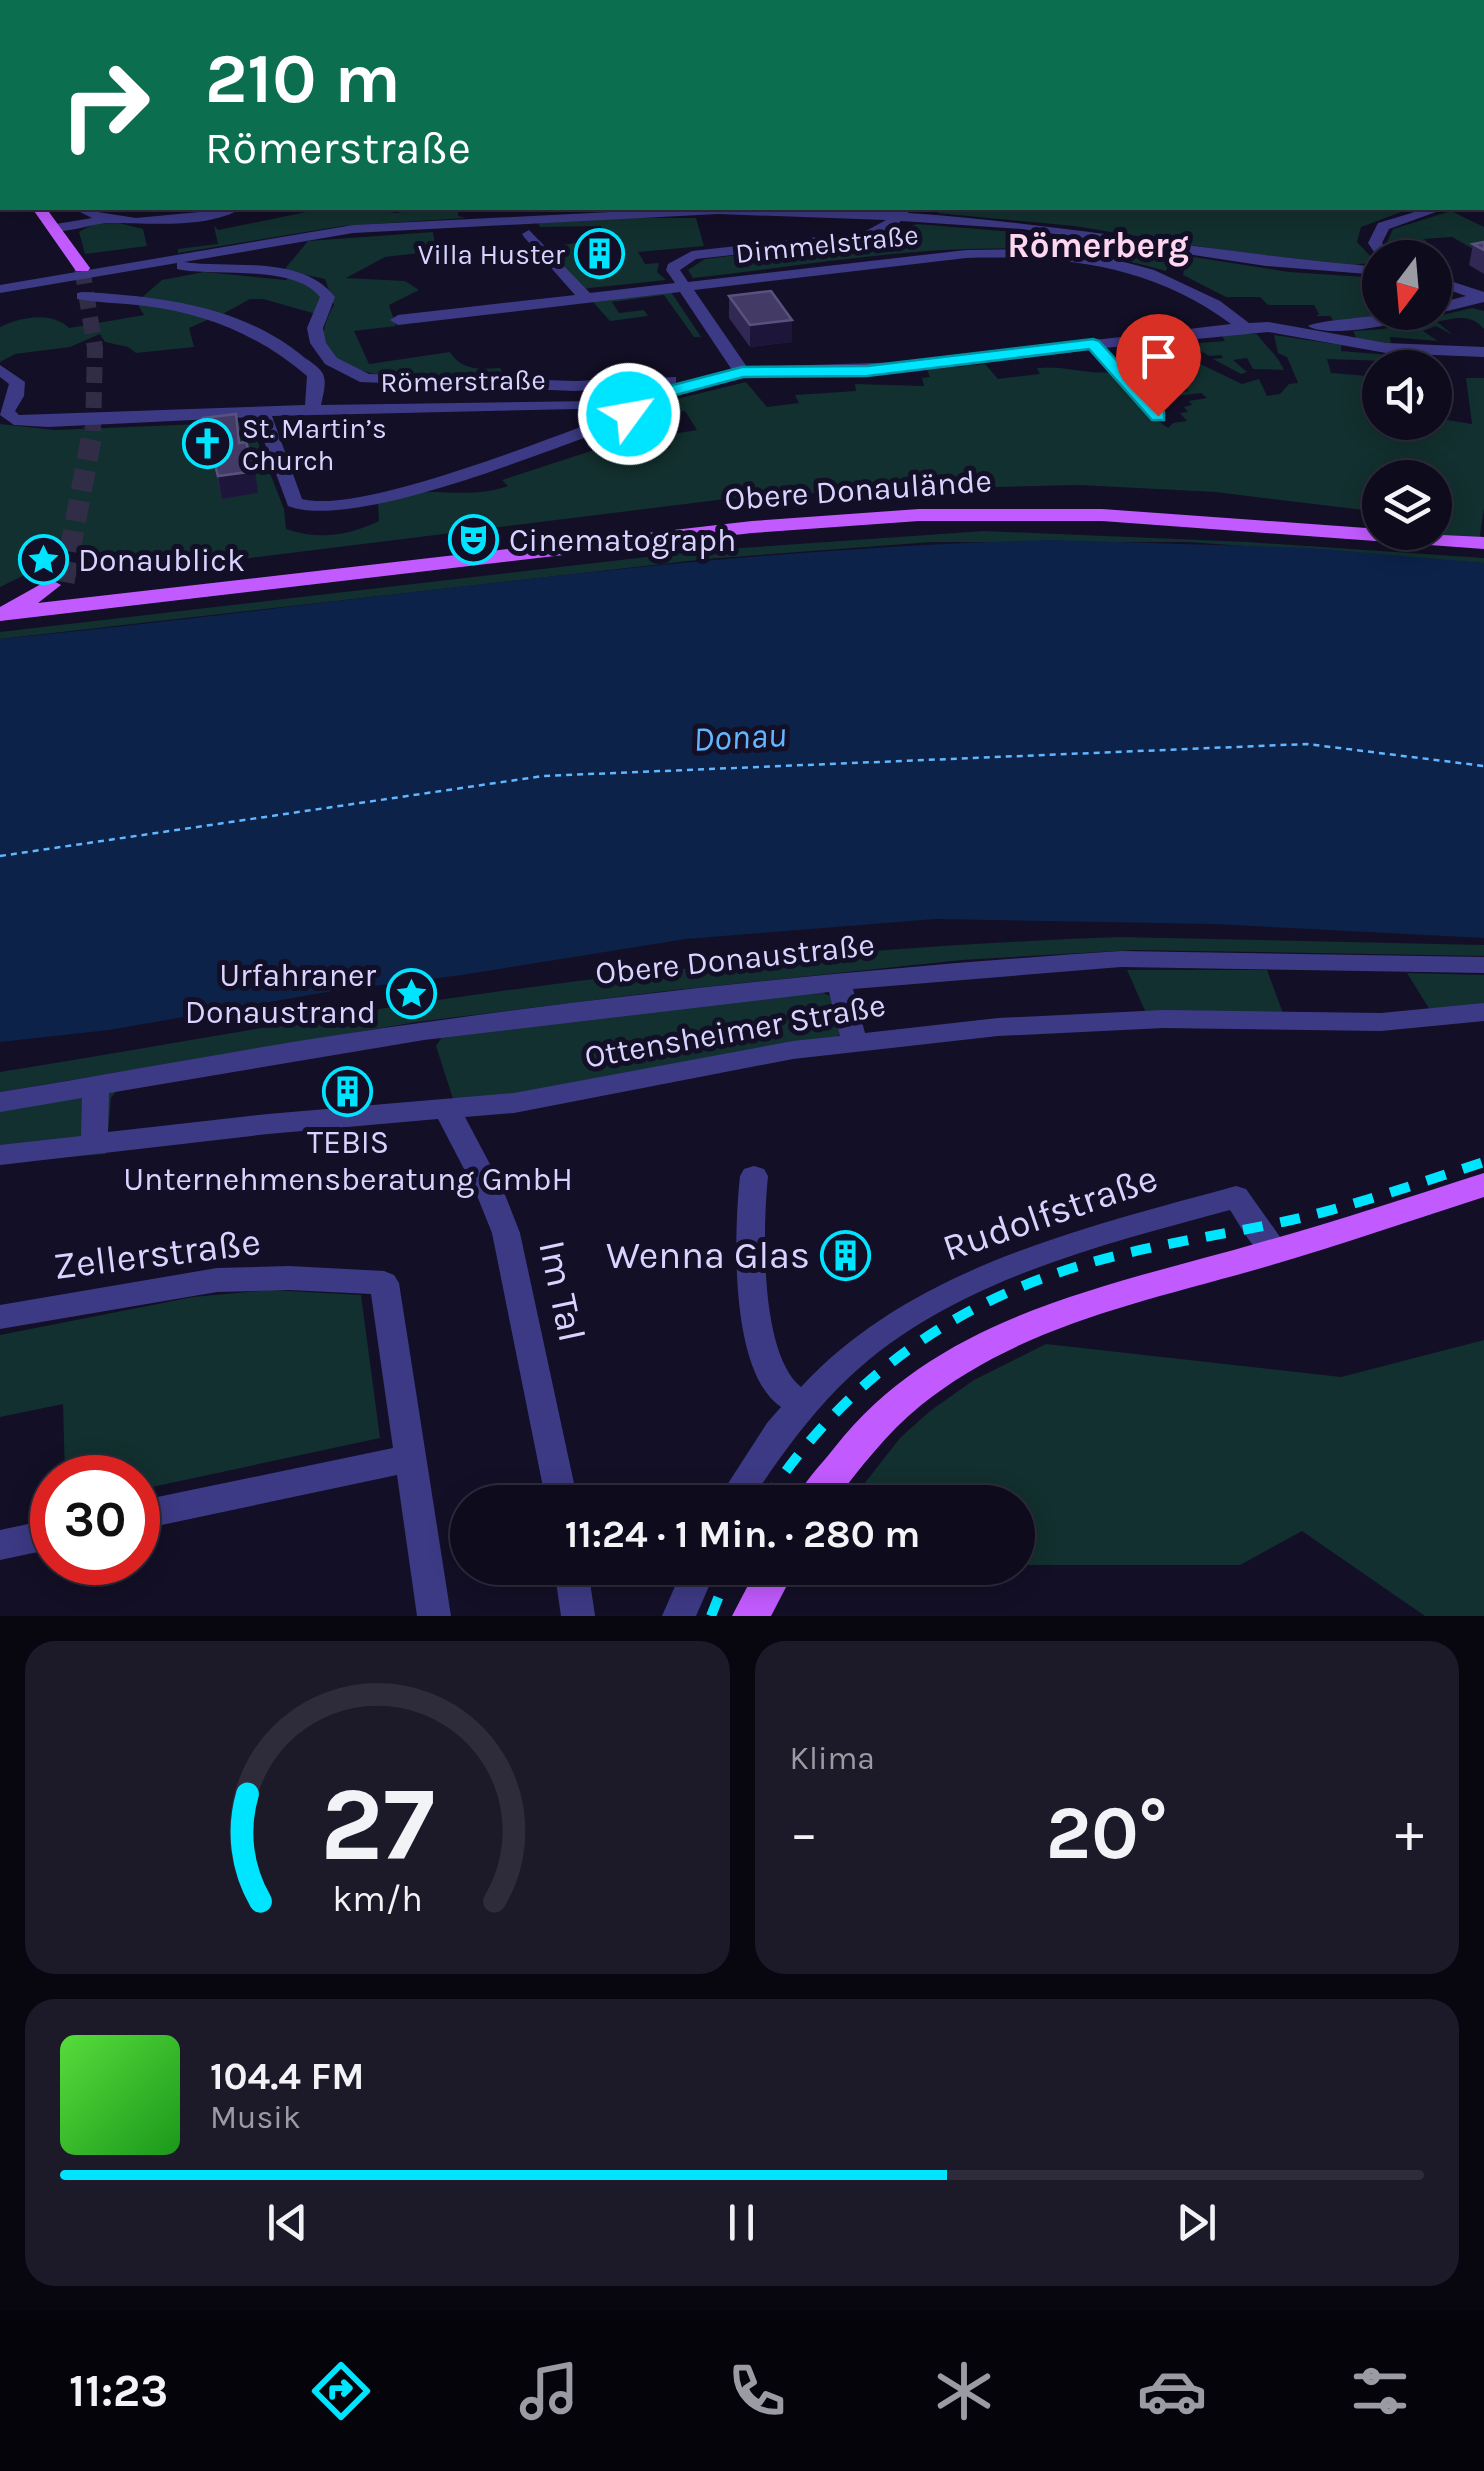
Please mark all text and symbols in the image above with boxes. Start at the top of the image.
text: 210 m [205,38,401,120]
icon: right [40,40,170,170]
text: Römerstraße [205,122,471,174]
street label: Dimmelstraße [734,218,920,270]
district label: Römerberg [1007,225,1189,267]
building icon: Villa Huster [574,228,626,280]
place label: Villa Huster [418,238,566,271]
north arrow [1362,240,1452,330]
map controls [1362,240,1452,550]
pin [1116,314,1201,417]
icon: arrive [1131,329,1186,384]
button: sound [1362,350,1452,440]
position arrow [577,362,681,466]
street label: Römerstraße [380,363,546,399]
place label: St. Martin’s Church [242,412,387,477]
church icon: St. Martin’s Church [181,418,233,470]
button: layers [1362,460,1452,550]
street label: Obere Donaulände [723,462,993,518]
theatre icon: Cinematograph [448,514,500,566]
place label: Cinematograph [509,522,736,559]
place icon: Donaublick [17,534,69,586]
place label: Donaublick [78,542,245,579]
water label: Donau [692,714,788,760]
street label: Obere Donaustraße [593,926,877,992]
place label: Urfahraner Donaustrand [185,957,376,1031]
place icon: Urfahraner Donaustrand [385,967,437,1019]
street label: Ottensheimer Straße [582,986,888,1076]
building icon: TEBIS Unternehmensberatung GmbH [322,1066,374,1118]
place label: TEBIS Unternehmensberatung GmbH [123,1124,573,1198]
street label: Rudolfstraße [937,1155,1163,1271]
street label: Zellerstraße [51,1219,263,1289]
building icon: Wenna Glas [819,1229,871,1281]
place label: Wenna Glas [606,1233,810,1278]
street label: Im Tal [529,1236,595,1346]
speed limit sign: 30 [30,1455,160,1585]
text: 11:24 · 1 Min. · 280 m [565,1512,920,1557]
text: Klima [790,1740,875,1777]
text: 27 [320,1764,435,1885]
text: 20° [1046,1789,1168,1877]
text: − [790,1801,818,1865]
text: + [1395,1801,1424,1865]
text: km/h [332,1878,423,1920]
text: 104.4 FM [210,2054,365,2099]
text: Musik [210,2099,301,2136]
icon: previous [260,2195,315,2250]
icon: pause [714,2195,769,2250]
icon: next [1169,2195,1224,2250]
icon: directions [306,2356,376,2426]
icon: music [514,2356,584,2426]
icon: phone [722,2356,792,2426]
icon: climate [929,2356,999,2426]
icon: car [1137,2356,1207,2426]
icon: filters [1345,2356,1415,2426]
text: 11:23 [69,2365,168,2417]

